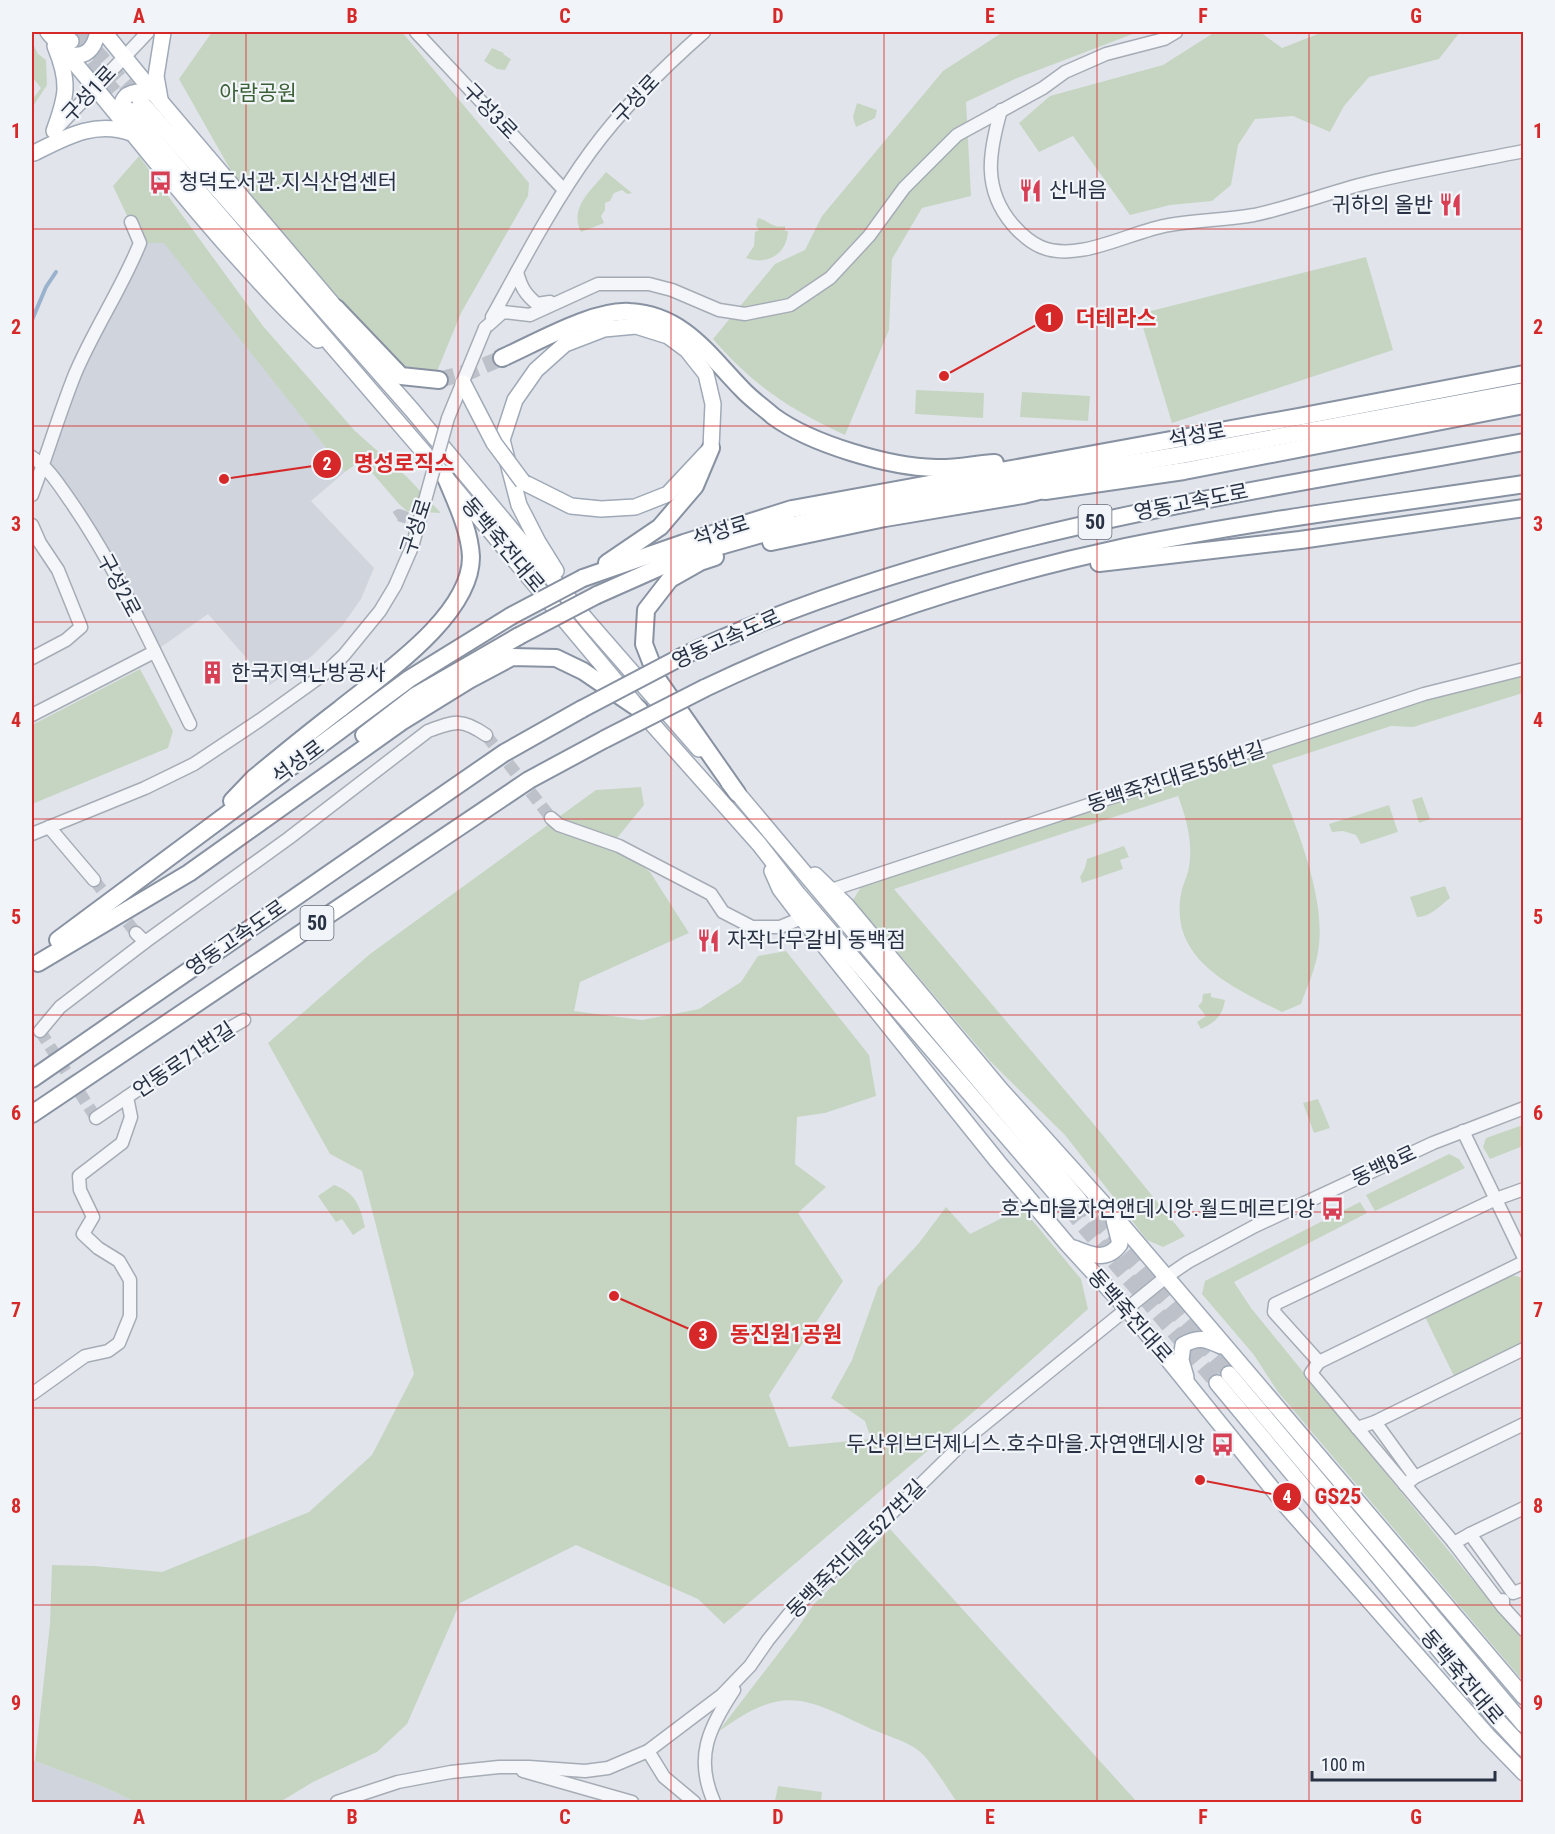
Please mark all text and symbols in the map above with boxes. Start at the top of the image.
text: A [133,4,145,28]
text: B [346,4,358,28]
text: C [559,4,571,28]
text: D [772,4,784,28]
text: E [985,4,995,28]
text: F [1198,4,1208,28]
text: G [1410,4,1422,28]
street label: 구성1로 [57,61,121,127]
street label: 구성로 [607,70,665,128]
street label: 구성3로 [458,78,522,144]
park label: 아람공원 [219,81,297,105]
text: 1 [11,119,21,143]
text: 1 [1533,119,1543,143]
bus stop icon: 청덕도서관.지식산업센터 [148,169,174,195]
place label: 청덕도서관.지식산업센터 [179,170,397,194]
restaurant icon: 산내음 [1018,177,1044,203]
place label: 산내음 [1049,178,1107,202]
restaurant icon: 귀하의 올반 [1438,192,1464,218]
place label: 귀하의 올반 [1332,193,1433,217]
callout: 더테라스 [1034,298,1168,338]
text: 더테라스 [1076,306,1156,331]
text: 1 [1044,308,1054,329]
text: 2 [11,315,21,339]
text: 2 [1533,315,1543,339]
street label: 석성로 [1166,418,1228,452]
callout: 명성로직스 [312,444,467,484]
text: 명성로직스 [353,451,455,476]
text: 2 [322,453,332,474]
street label: 영동고속도로 [1132,479,1250,525]
street label: 동백죽전대로 [457,493,549,597]
street label: 구성로 [396,496,436,558]
road number: 50 [1078,505,1112,539]
street label: 석성로 [690,511,752,551]
text: 3 [11,512,21,536]
text: 3 [1533,512,1543,536]
street label: 구성2로 [92,549,146,621]
street label: 영동고속도로 [668,604,784,674]
building icon: 한국지역난방공사 [200,660,226,686]
place label: 한국지역난방공사 [231,661,386,685]
text: 4 [11,708,21,732]
text: 4 [1533,708,1543,732]
street label: 석성로 [268,735,328,789]
street label: 동백죽전대로556번길 [1084,737,1268,817]
street label: 영동고속도로 [182,895,290,981]
text: 5 [11,905,21,929]
text: 5 [1533,905,1543,929]
road number: 50 [300,906,334,940]
restaurant icon: 자작나무갈비 동백점 [696,927,722,953]
place label: 자작나무갈비 동백점 [727,928,906,952]
street label: 언동로71번길 [129,1017,239,1103]
text: 6 [11,1101,21,1125]
text: 6 [1533,1101,1543,1125]
street label: 동백8로 [1348,1141,1420,1191]
bus stop icon: 호수마을자연앤데시앙.월드메르디앙 [1320,1196,1346,1222]
place label: 호수마을자연앤데시앙.월드메르디앙 [1000,1197,1315,1221]
street label: 동백죽전대로 [1083,1264,1177,1368]
text: 7 [11,1298,21,1322]
text: 7 [1533,1298,1543,1322]
callout: 동진원1공원 [688,1315,855,1355]
text: 동진원1공원 [730,1322,842,1347]
text: 3 [698,1324,708,1345]
bus stop icon: 두산위브더제니스.호수마을.자연앤데시앙 [1210,1431,1236,1457]
place label: 두산위브더제니스.호수마을.자연앤데시앙 [846,1432,1205,1456]
street label: 동백죽전대로527번길 [782,1475,930,1623]
callout: GS25 [1272,1477,1373,1517]
text: GS25 [1315,1484,1362,1509]
text: 4 [1282,1486,1292,1507]
text: 8 [11,1494,21,1518]
text: 8 [1533,1494,1543,1518]
street label: 동백죽전대로 [1416,1625,1508,1729]
text: 9 [11,1691,21,1715]
text: 9 [1533,1691,1543,1715]
scale bar [1312,1744,1495,1782]
text: 100 m [1321,1754,1365,1775]
text: A [133,1805,145,1829]
text: B [346,1805,358,1829]
text: C [559,1805,571,1829]
text: D [772,1805,784,1829]
text: E [985,1805,995,1829]
text: F [1198,1805,1208,1829]
text: G [1410,1805,1422,1829]

